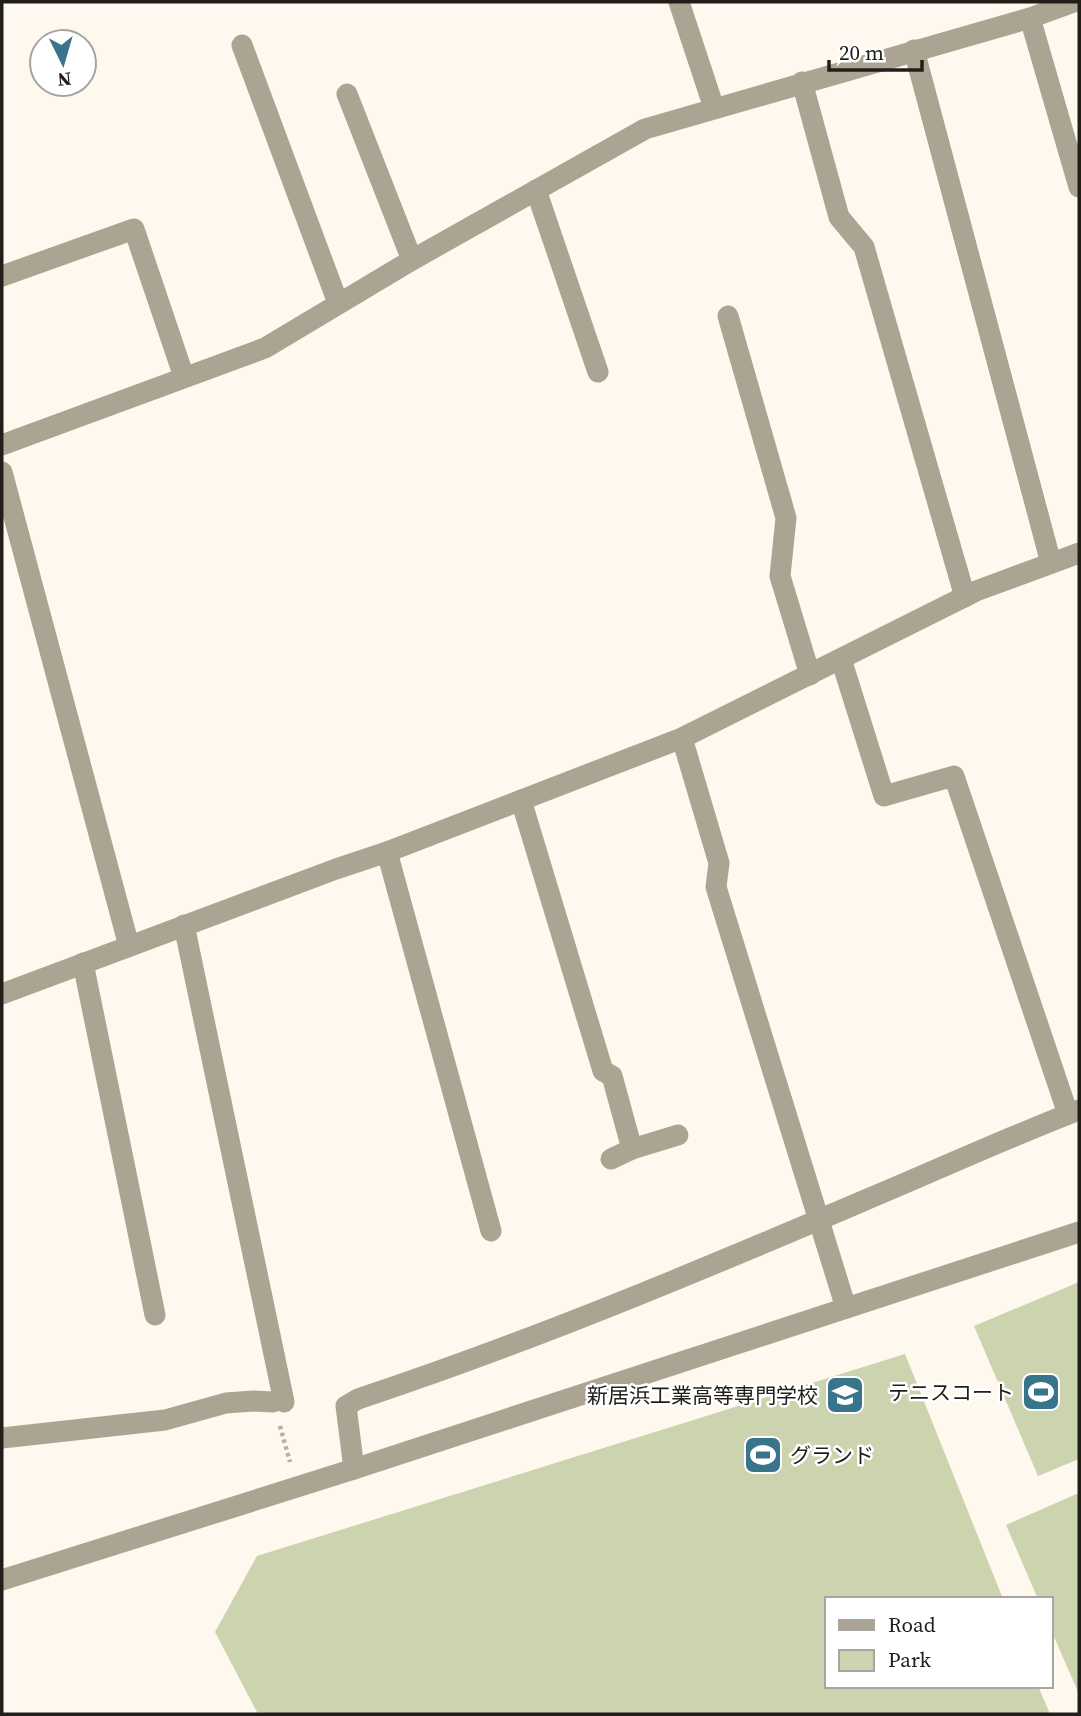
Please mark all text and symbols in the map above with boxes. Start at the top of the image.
north arrow [28,28,98,98]
scale bar [829,28,922,72]
text: 20 m [839,38,884,67]
text: N [56,66,73,94]
sports icon: テニスコート [1020,1371,1062,1413]
school or university icon: 新居浜工業高等専門学校 [824,1374,866,1416]
place label: テニスコート [888,1378,1014,1407]
place label: 新居浜工業高等専門学校 [587,1381,818,1410]
sports icon: グランド [742,1434,784,1476]
place label: グランド [790,1441,874,1470]
legend [825,1597,1053,1688]
text: Road [888,1610,936,1639]
text: Park [888,1645,932,1674]

